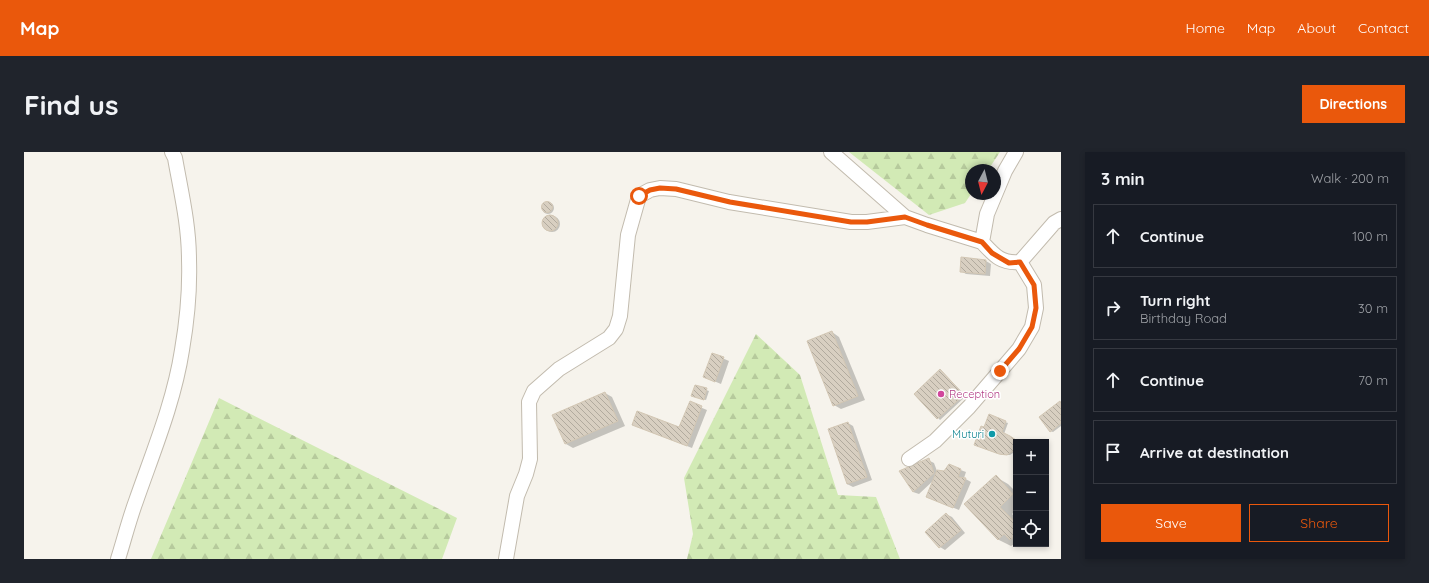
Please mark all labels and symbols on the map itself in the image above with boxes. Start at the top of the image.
north arrow [965,164,1001,200]
route start [630,187,648,205]
route end [991,362,1009,380]
place label: Reception [949,387,1000,401]
marker: Reception [936,389,946,399]
place label: Muturi [952,427,984,441]
marker: Muturi [987,429,997,439]

